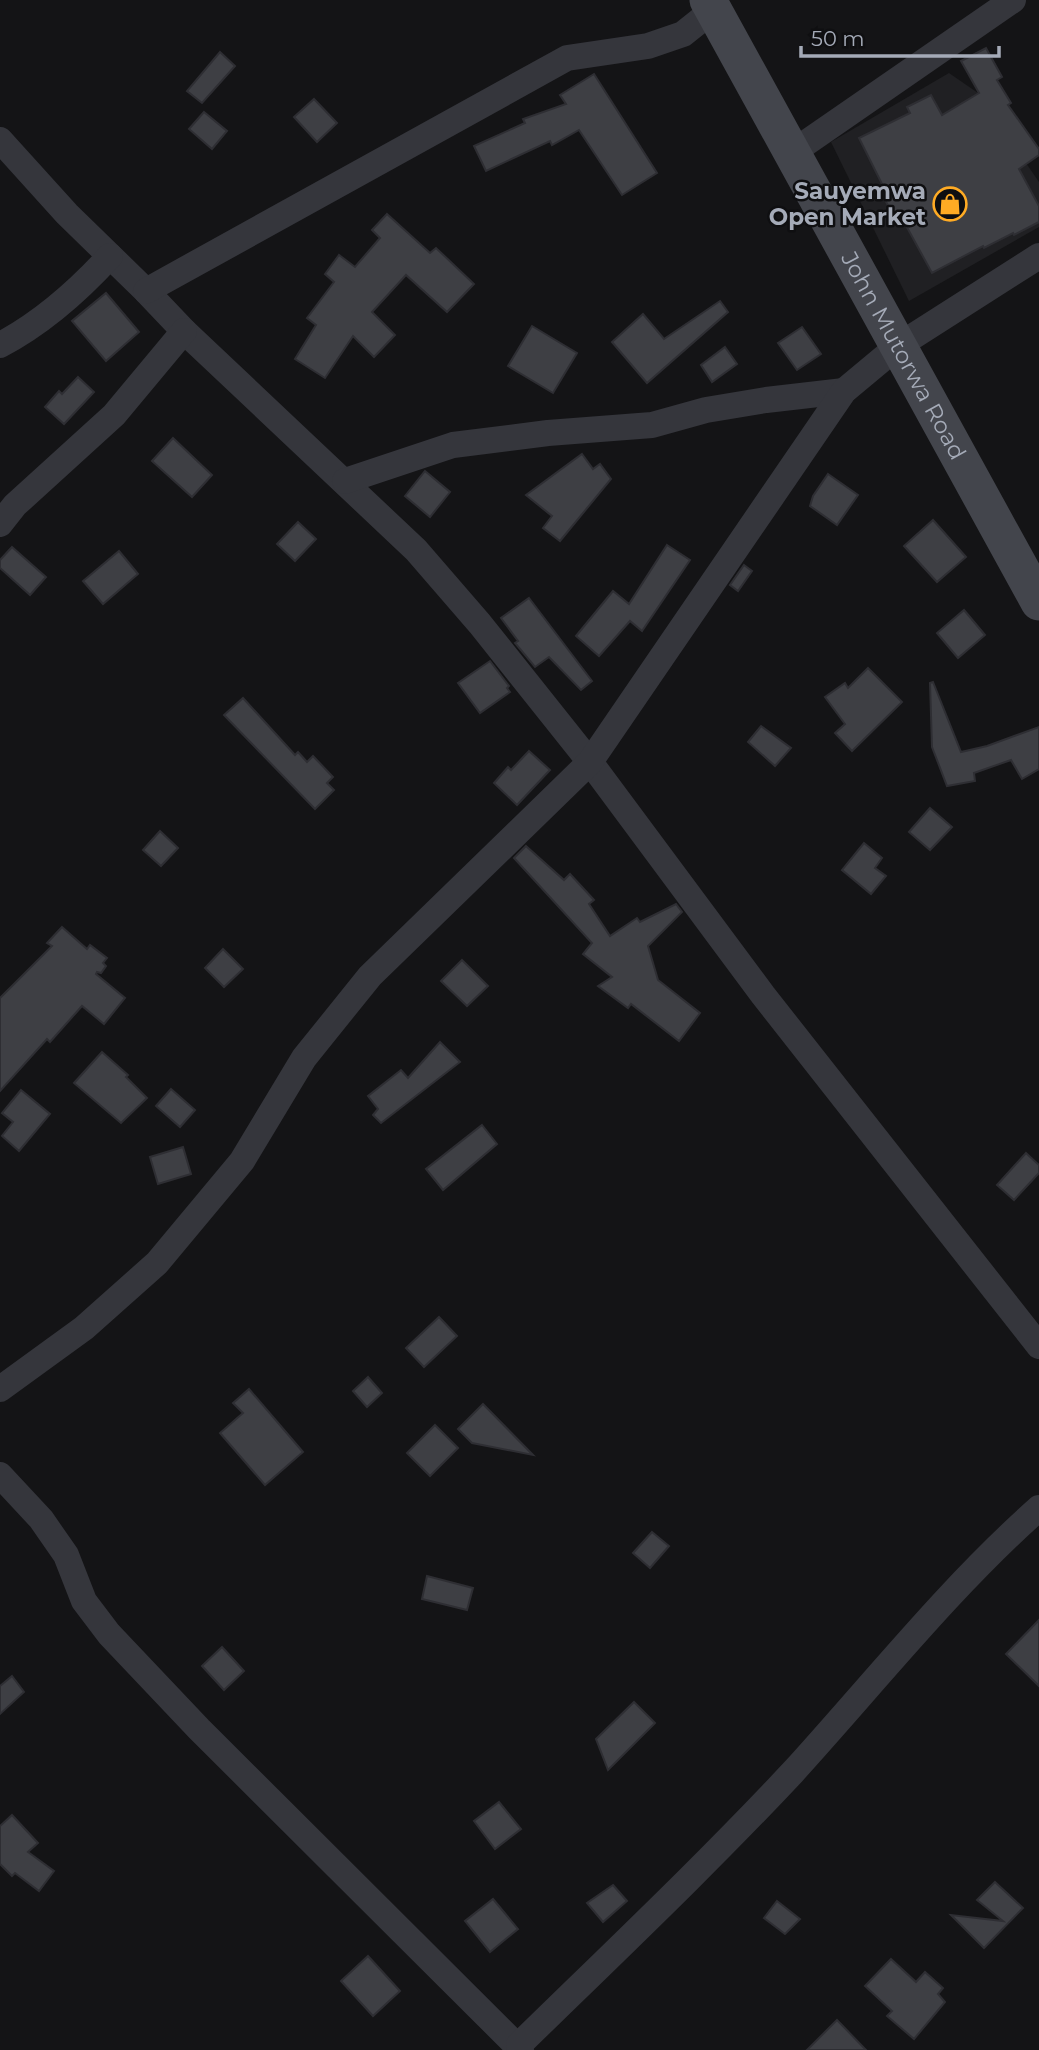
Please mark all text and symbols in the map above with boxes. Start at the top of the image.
scale bar [801,14,999,58]
text: 50 m [811,26,865,51]
place label: Sauyemwa Open Market [769,177,926,231]
shop icon: Sauyemwa Open Market [931,185,969,223]
street label: John Mutorwa Road [835,246,972,465]

